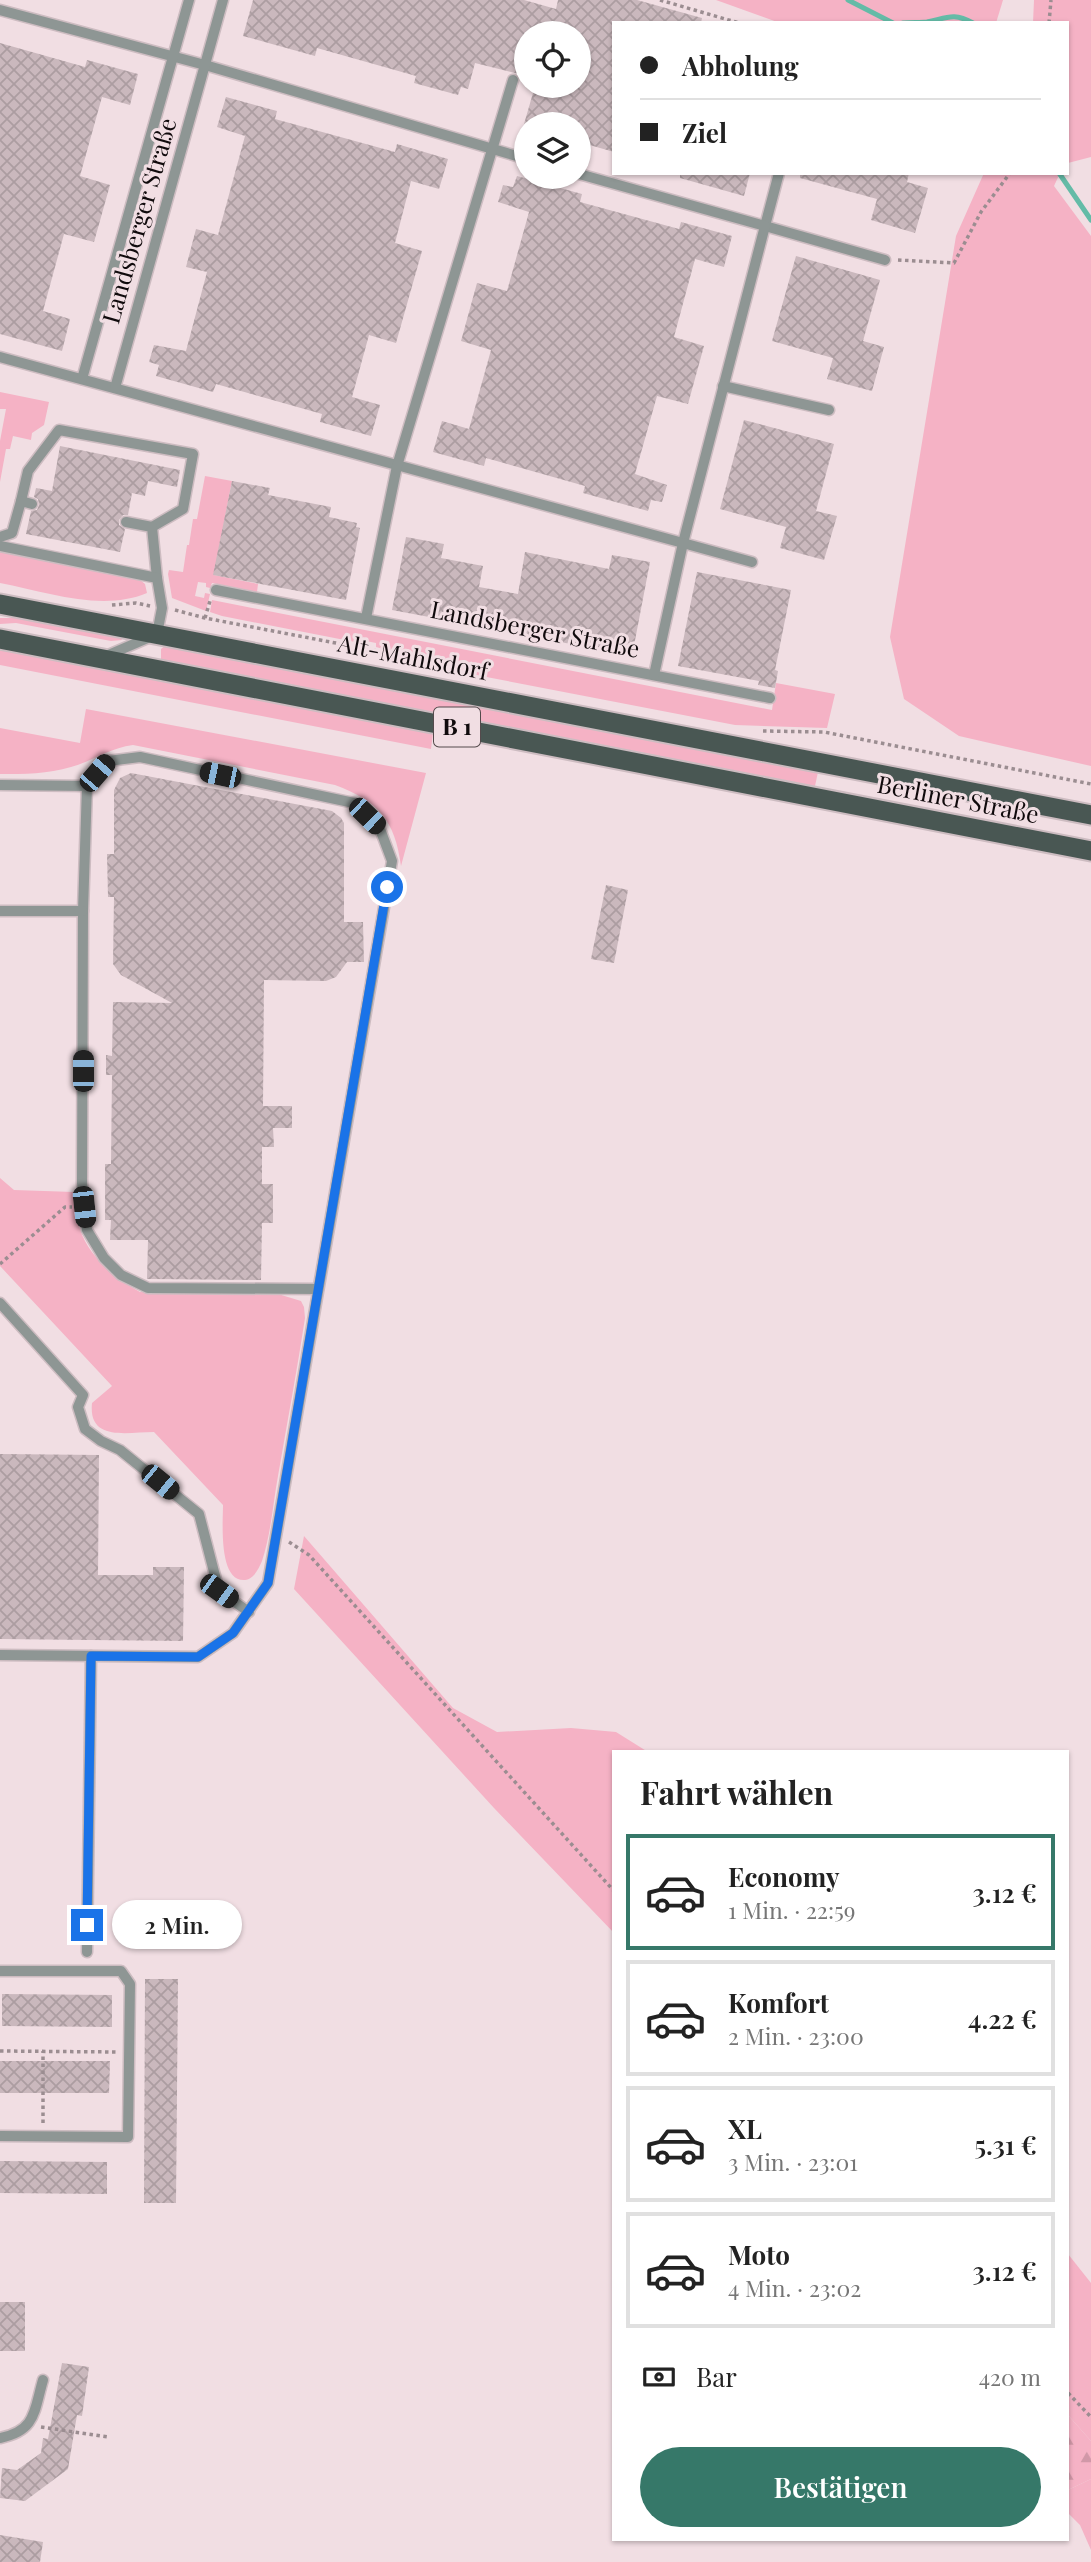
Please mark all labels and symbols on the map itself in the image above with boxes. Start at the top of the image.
street label: Landsberger Straße [93,114,183,327]
street label: Landsberger Straße [428,592,643,664]
street label: Alt-Mahlsdorf [334,626,493,687]
road number: B 1 [434,708,480,747]
car [76,750,119,796]
car [198,760,243,790]
street label: Berliner Straße [875,767,1042,829]
car [345,794,390,838]
route start [371,871,403,903]
car [73,1050,94,1092]
car [72,1185,97,1229]
car [138,1461,183,1503]
car [196,1570,243,1612]
callout: 2 Min. [112,1900,241,1950]
route end [71,1909,103,1941]

